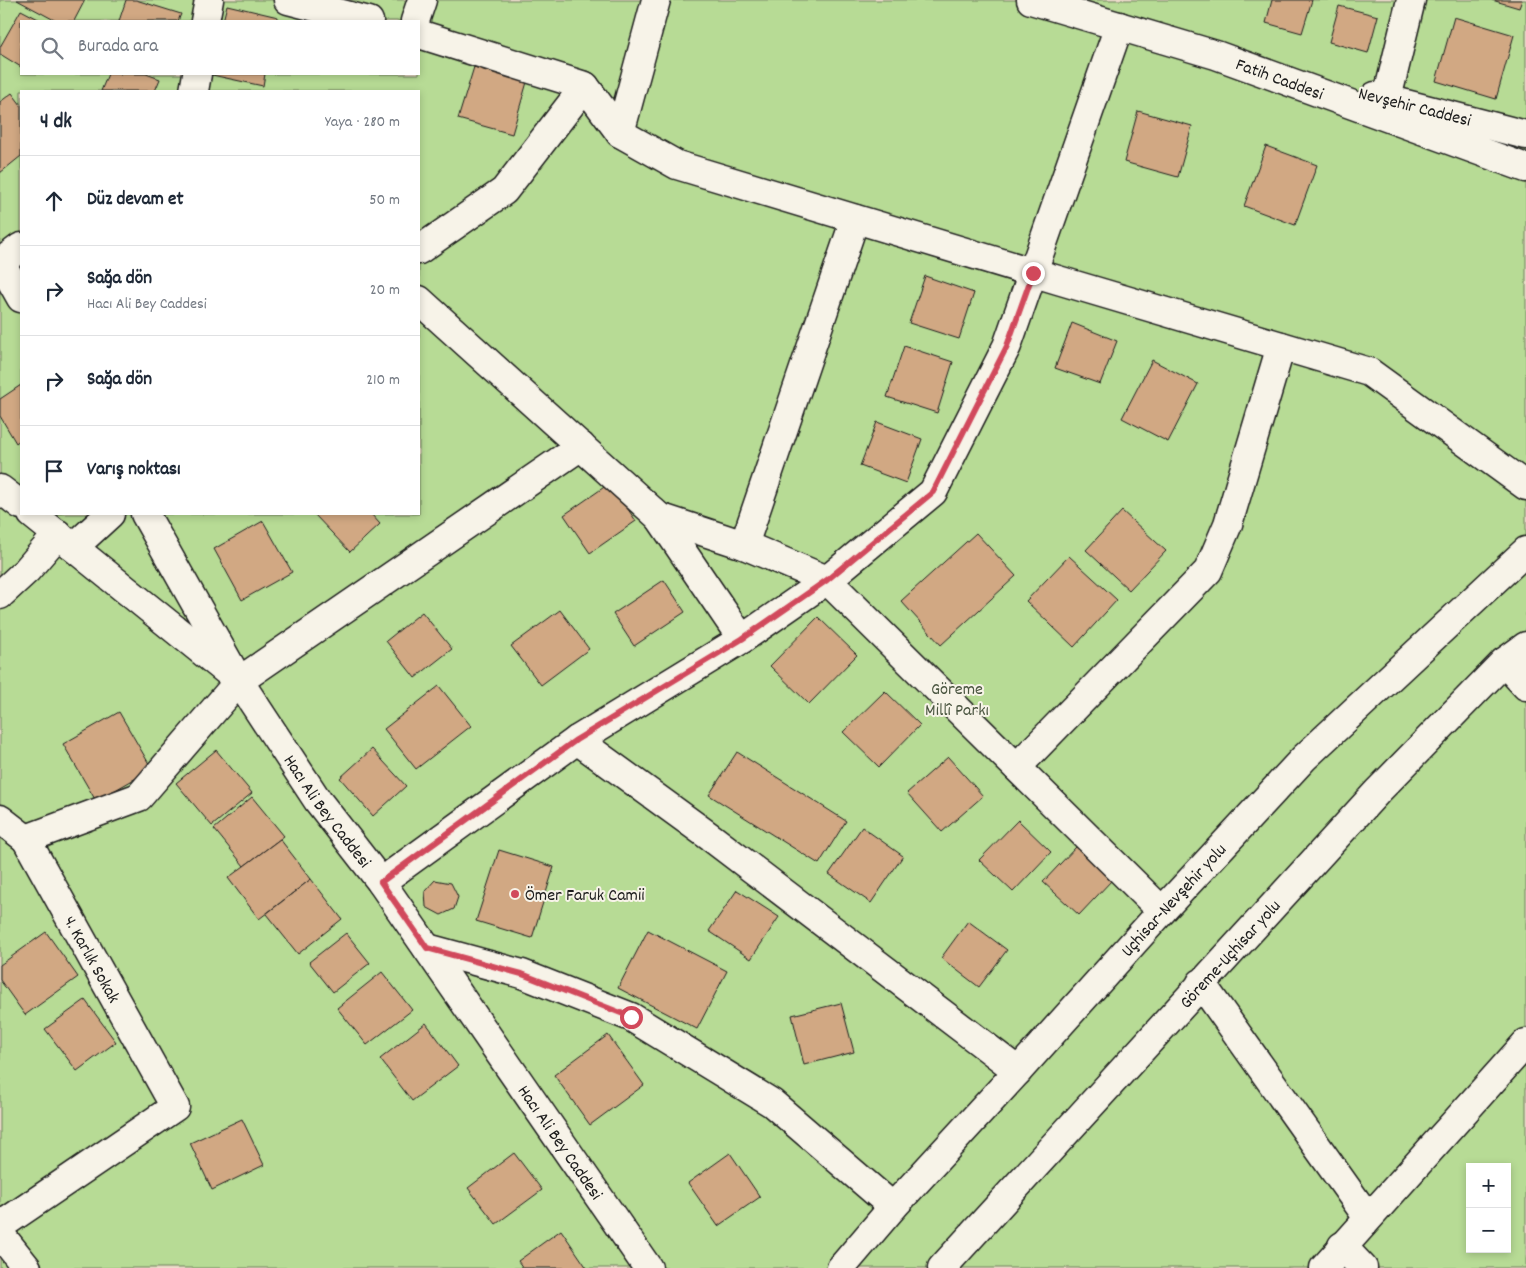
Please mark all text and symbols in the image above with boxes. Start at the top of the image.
search box [20,20,420,75]
icon: search [38,34,66,62]
text: Burada ara [78,34,158,61]
street label: Fatih Caddesi [1232,53,1326,108]
street label: Nevşehir Caddesi [1355,82,1473,135]
text: 4 dk [40,108,72,138]
text: Yaya · 280 m [325,111,400,134]
icon: ahead [40,187,68,215]
text: Düz devam et [87,187,183,214]
text: 50 m [369,189,400,212]
route end [1022,262,1045,285]
text: Sağa dön [87,266,152,293]
icon: right [40,277,68,305]
text: 20 m [370,279,400,302]
text: Hacı Ali Bey Caddesi [87,293,207,316]
icon: right [40,367,68,395]
text: Sağa dön [87,367,152,394]
text: 210 m [366,369,400,392]
icon: arrive [40,457,68,485]
text: Varış noktası [87,457,181,484]
park label: Göreme Millî Parkı [925,678,989,724]
street label: Hacı Ali Bey Caddesi [276,751,376,874]
street label: Uçhisar-Nevşehir yolu [1116,839,1233,964]
place label: Ömer Faruk Camii [525,884,645,909]
marker: Ömer Faruk Camii [509,888,521,900]
street label: Göreme-Uçhisar yolu [1175,895,1288,1015]
street label: 4. Karlık Sokak [56,912,125,1008]
route start [620,1006,643,1029]
street label: Hacı Ali Bey Caddesi [510,1081,607,1206]
map controls [1466,1163,1511,1253]
button: + [1466,1163,1511,1208]
button: − [1466,1208,1511,1253]

